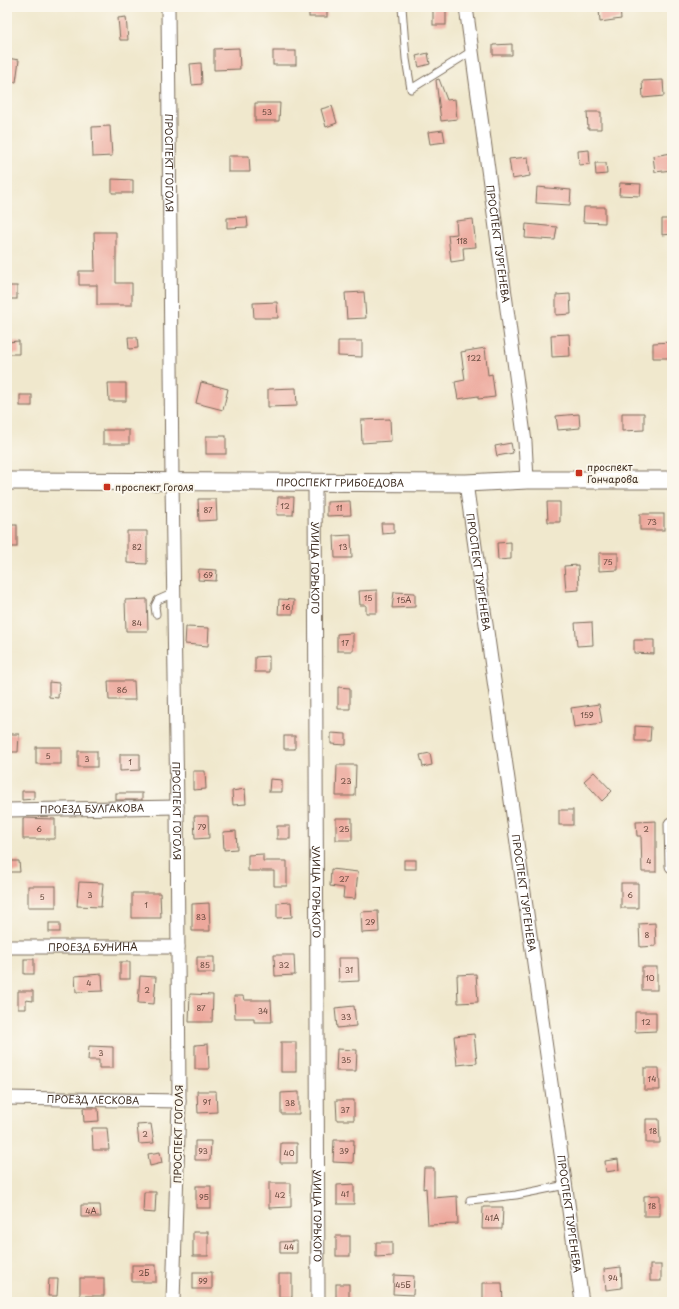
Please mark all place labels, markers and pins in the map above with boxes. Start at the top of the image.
place label: проспект Гончарова [587,459,639,486]
marker: проспект Гончарова [574,468,584,478]
place label: проспект Гоголя [115,479,194,494]
marker: проспект Гоголя [102,482,112,492]

